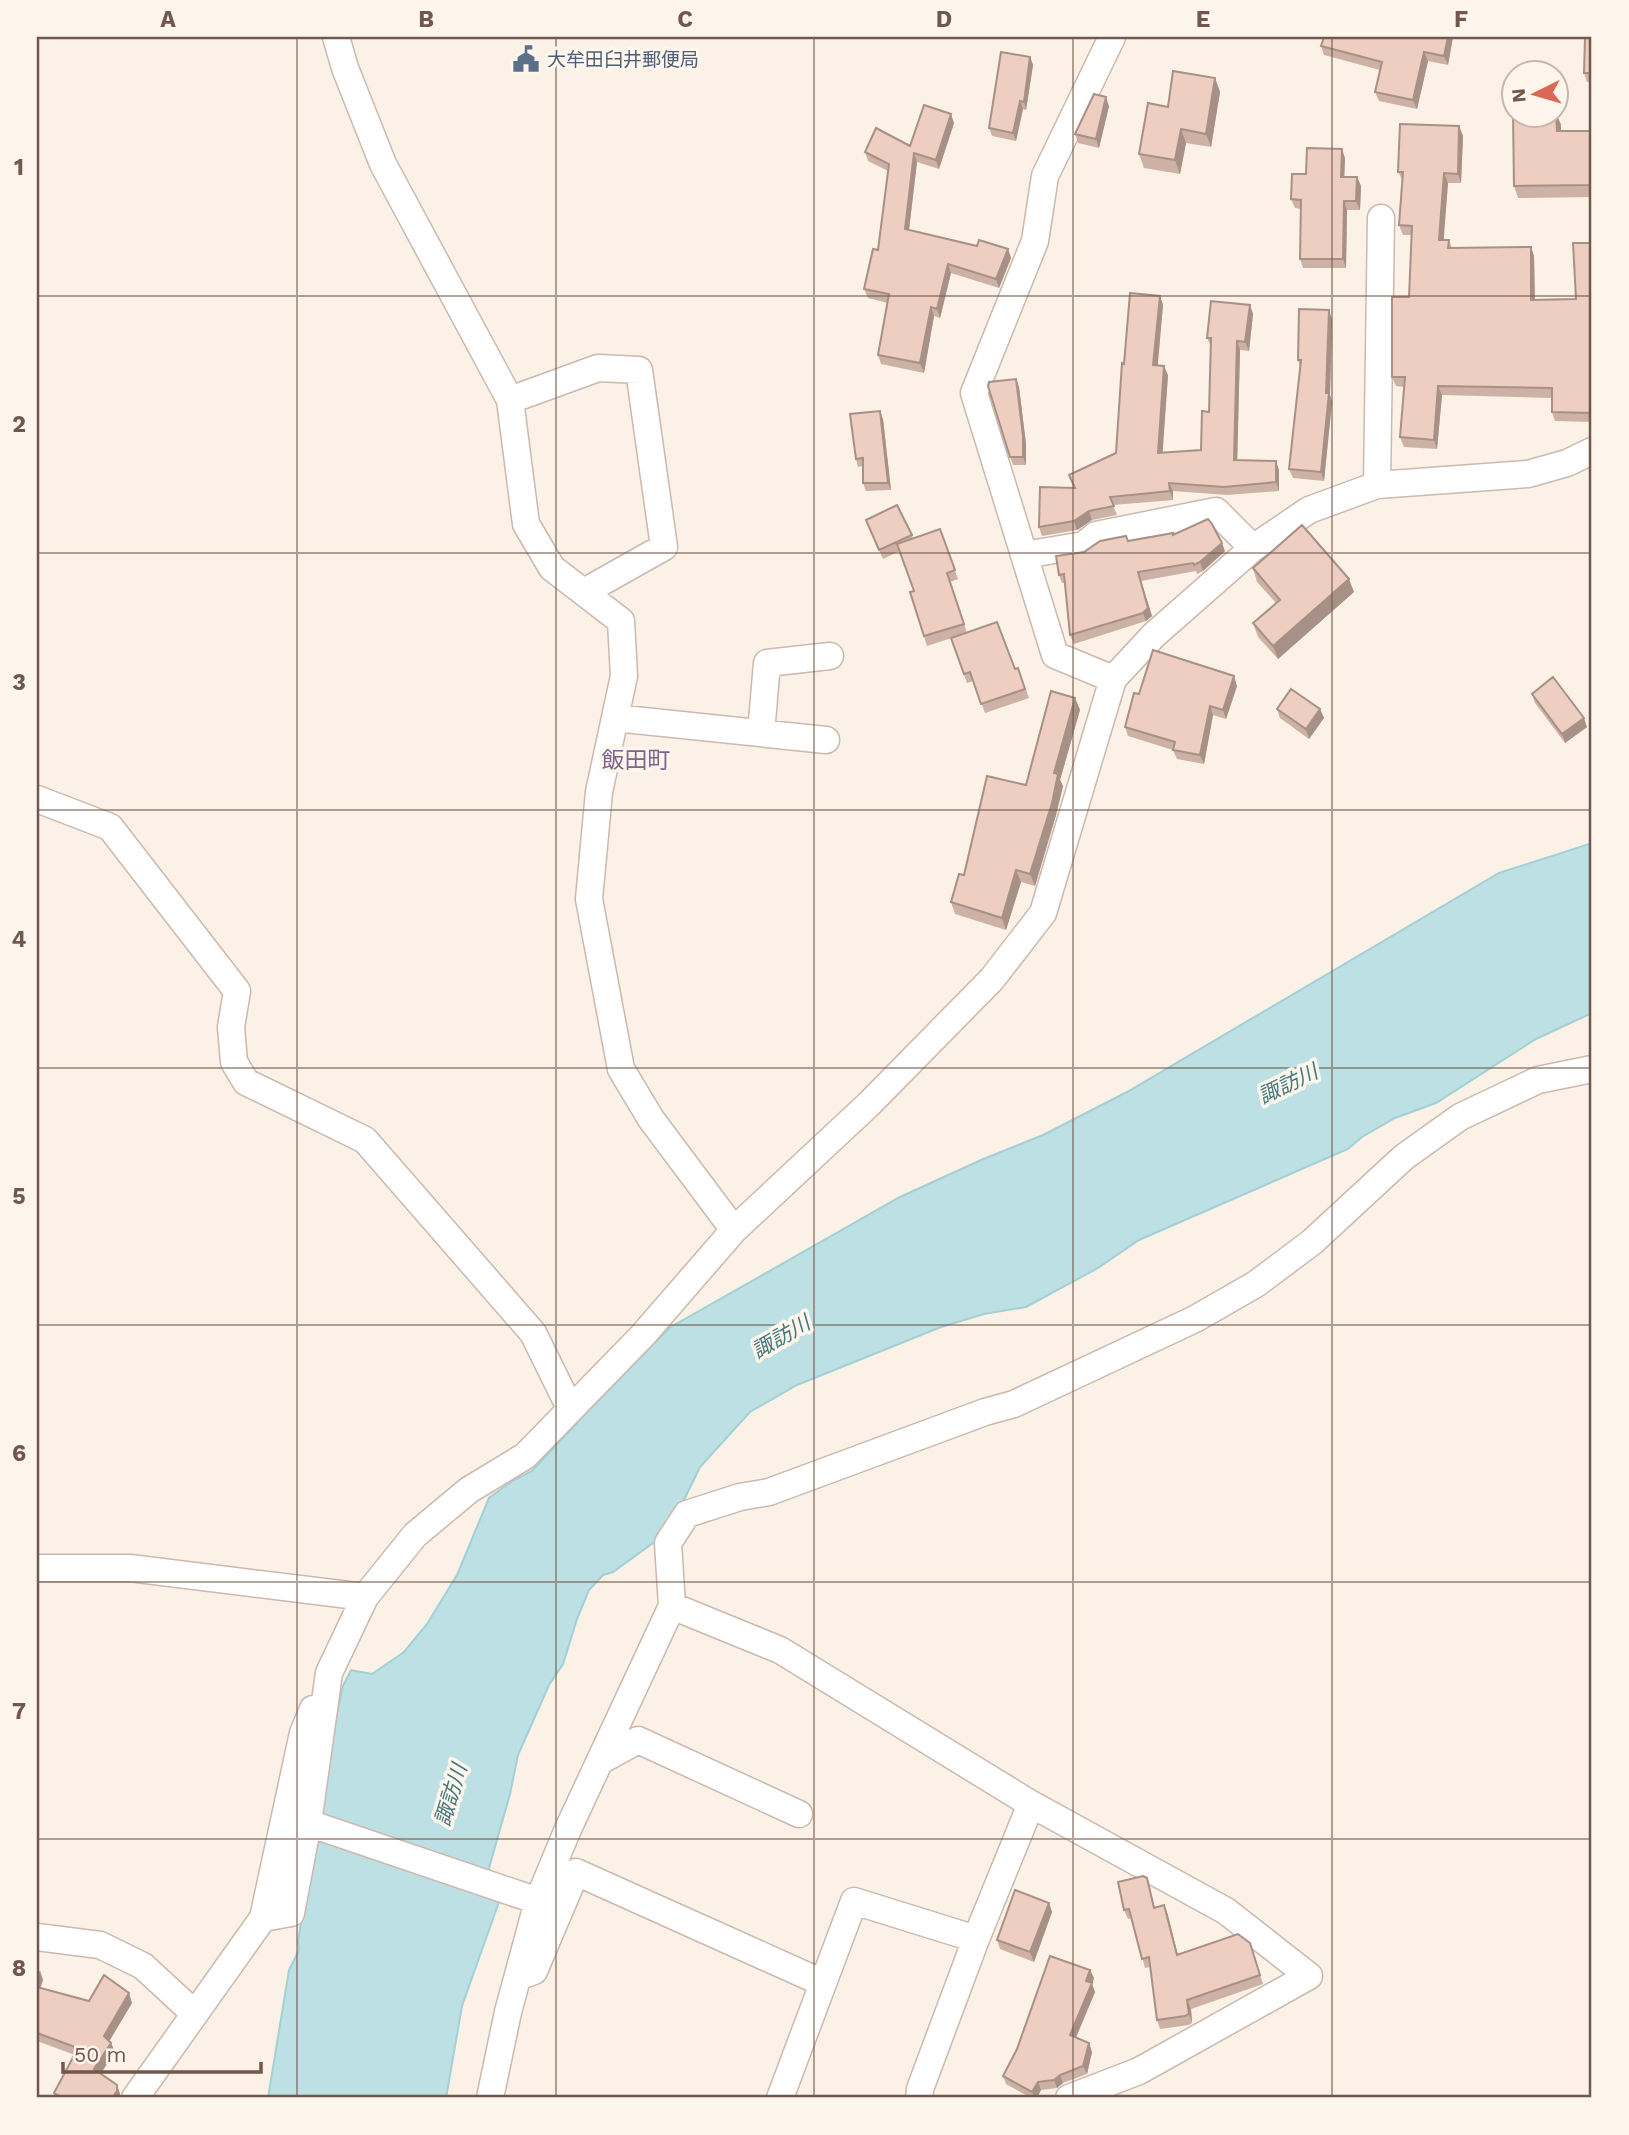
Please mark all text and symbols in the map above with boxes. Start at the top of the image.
text: A [160,6,176,33]
text: B [418,6,434,33]
text: C [677,6,693,33]
text: D [936,6,952,33]
text: E [1196,6,1210,33]
text: F [1454,6,1468,33]
public building icon: 大牟田臼井郵便局 [511,44,541,74]
place label: 大牟田臼井郵便局 [547,48,699,71]
north arrow [1500,60,1570,130]
text: N [1506,87,1531,103]
text: 1 [14,154,24,181]
text: 2 [12,411,26,438]
text: 3 [12,669,26,696]
district label: 飯田町 [602,747,671,774]
text: 4 [12,926,27,953]
water label: 諏訪川 [1254,1058,1323,1109]
text: 5 [12,1183,26,1210]
water label: 諏訪川 [747,1309,816,1363]
text: 6 [12,1440,26,1467]
text: 7 [12,1698,26,1725]
water label: 諏訪川 [429,1759,472,1829]
text: 8 [12,1955,26,1982]
scale bar [63,2030,261,2074]
text: 50 m [74,2042,126,2067]

